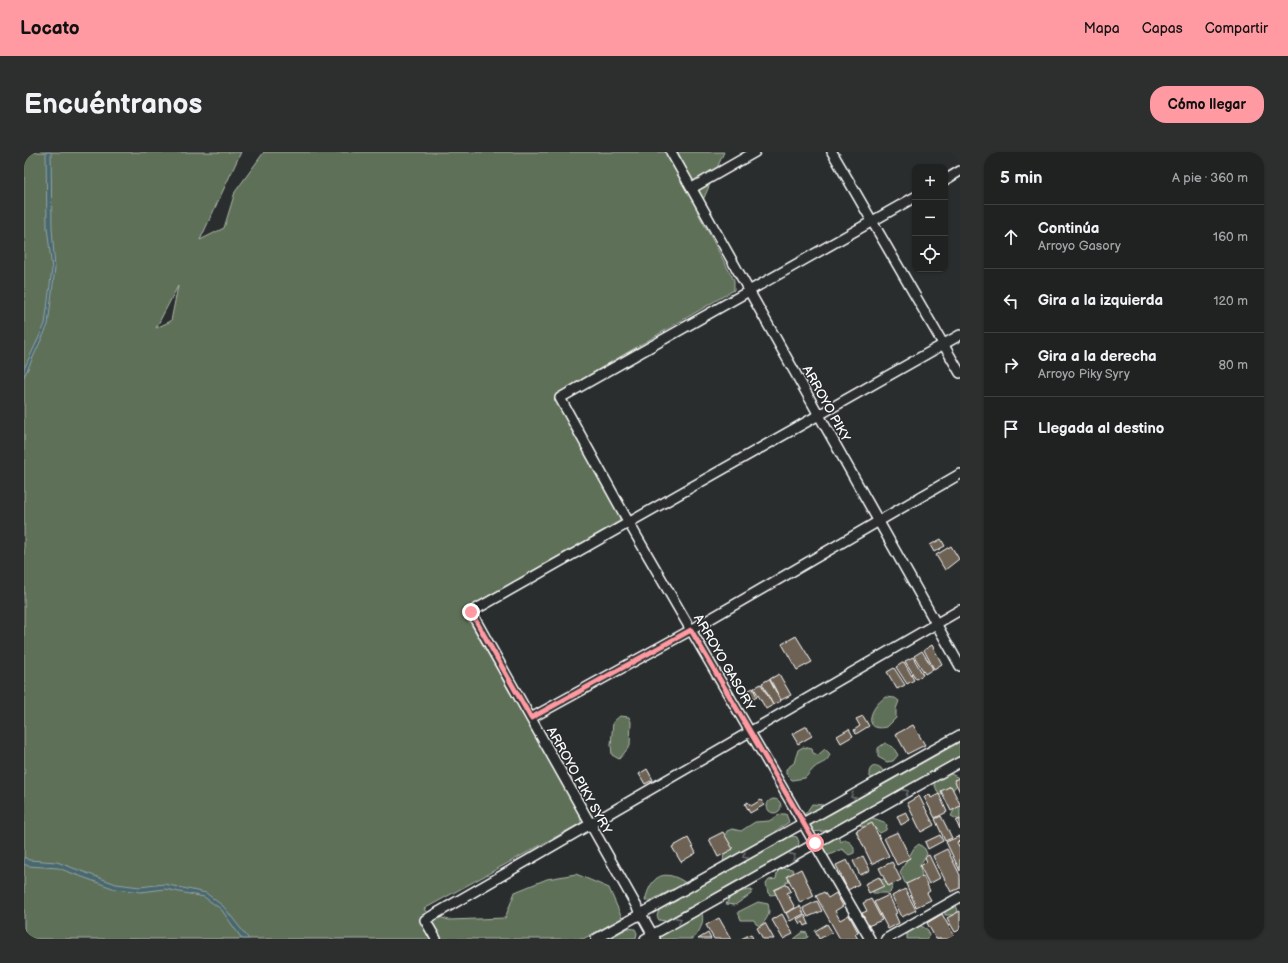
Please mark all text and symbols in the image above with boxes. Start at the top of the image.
text: Locato [20,17,80,40]
text: Mapa [1084,20,1120,37]
text: Capas [1142,20,1183,37]
text: Compartir [1205,20,1268,37]
button: Cómo llegar [1150,86,1264,123]
text: Encuéntranos [24,88,202,121]
map controls [912,164,948,272]
button: + [912,164,948,200]
text: 5 min [1000,168,1043,188]
text: A pie · 360 m [1172,170,1248,186]
button: − [912,200,948,236]
text: Continúa [1038,219,1099,238]
icon: ahead [1000,226,1022,248]
text: 160 m [1213,229,1248,245]
button: locate [912,236,948,272]
text: Arroyo Gasory [1038,238,1121,254]
icon: left [1000,290,1022,312]
text: Gira a la izquierda [1038,291,1163,310]
text: 120 m [1213,293,1248,309]
text: Gira a la derecha [1038,347,1157,366]
icon: right [1000,354,1022,376]
text: 80 m [1219,357,1248,373]
street label: ARROYO PIKY [799,363,854,445]
text: Arroyo Piky Syry [1038,366,1130,382]
icon: arrive [1000,418,1022,440]
text: Llegada al destino [1038,419,1164,438]
route end [462,603,480,621]
street label: ARROYO GASORY [690,612,758,714]
street label: ARROYO PIKY SYRY [543,724,615,837]
one-way arrow [902,790,909,797]
one-way arrow [850,791,857,798]
route start [806,834,824,852]
one-way arrow [742,851,749,858]
one-way arrow [789,854,796,861]
one-way arrow [675,917,683,924]

